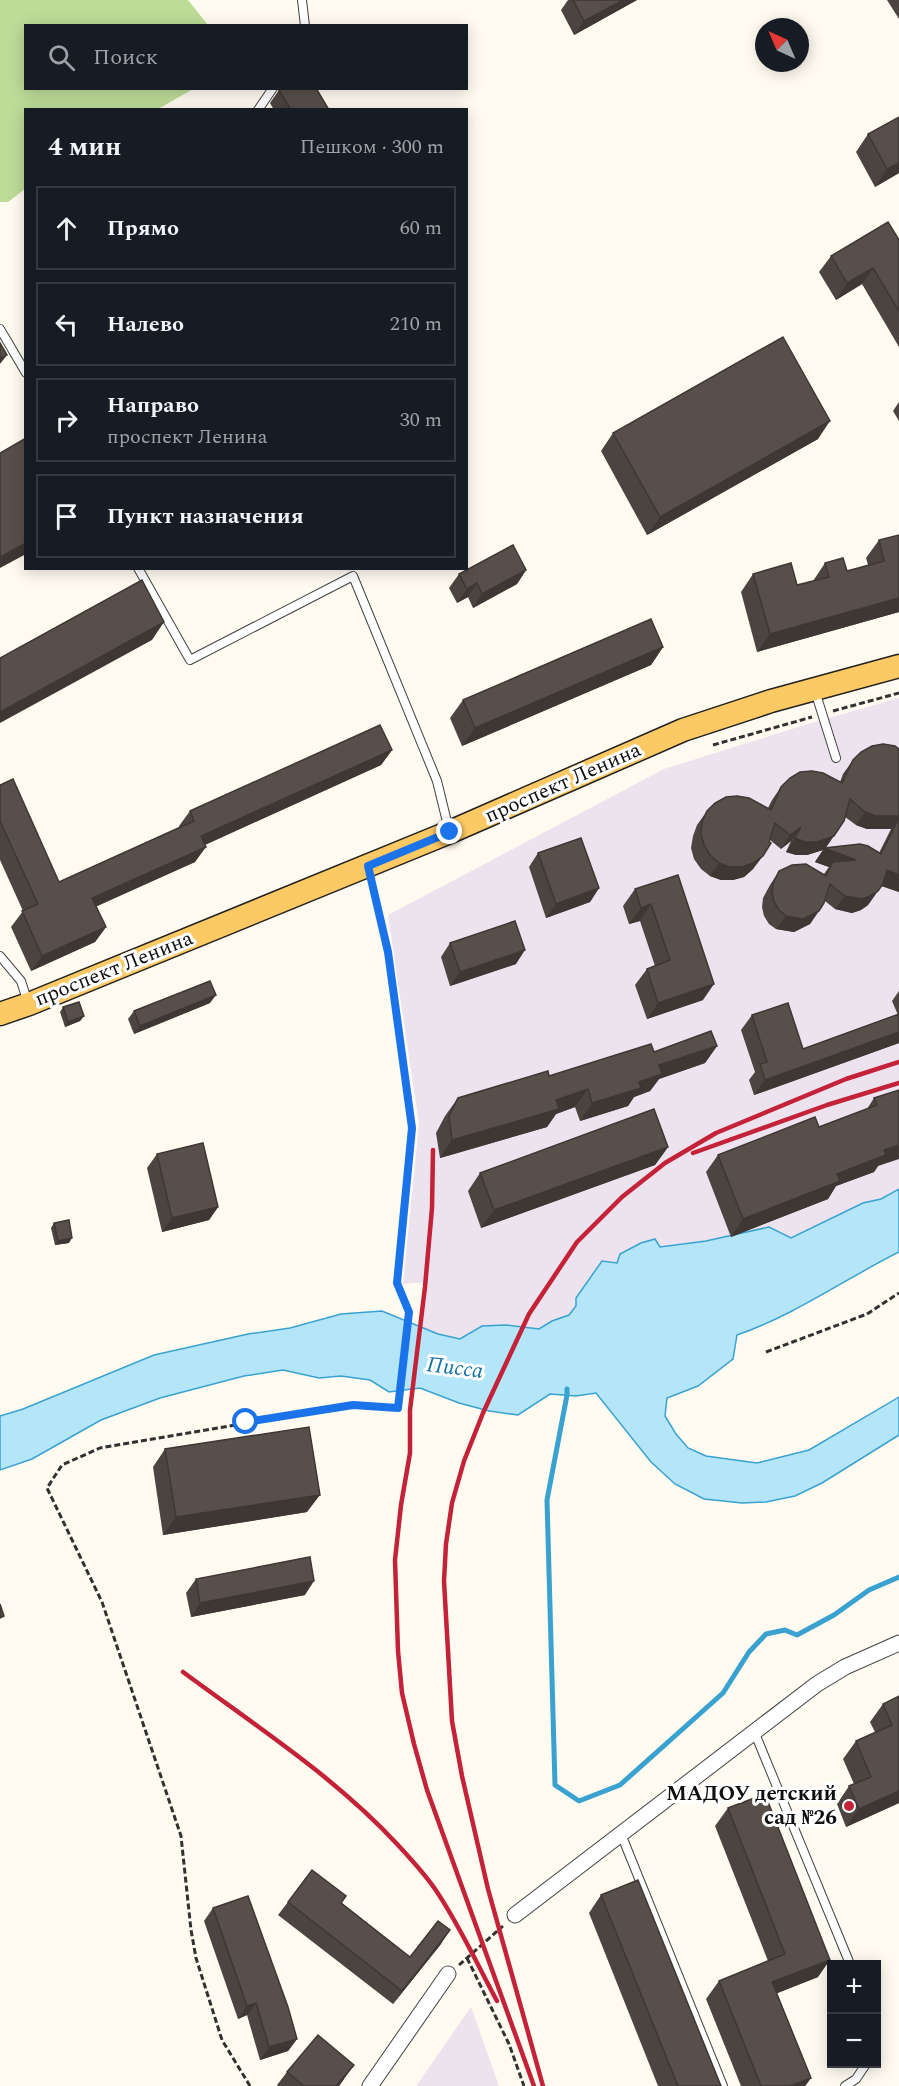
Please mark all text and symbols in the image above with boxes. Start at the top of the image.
north arrow [755,18,809,72]
search box [24,24,468,90]
icon: search [45,41,78,74]
text: Поиск [93,41,158,74]
text: 4 мин [48,127,121,167]
text: Пешком · 300 m [300,132,444,162]
icon: ahead [50,212,83,245]
text: Прямо [107,212,179,245]
text: 60 m [400,213,442,243]
icon: left [50,308,83,341]
text: Налево [107,308,184,341]
text: 210 m [390,309,442,339]
text: Направо [107,389,199,422]
icon: right [50,404,83,437]
text: 30 m [400,405,442,435]
text: проспект Ленина [107,422,267,452]
icon: arrive [50,500,83,533]
text: Пункт назначения [107,500,304,533]
street label: проспект Ленина [480,734,647,832]
route end [436,818,462,844]
street label: проспект Ленина [30,922,199,1015]
water label: Писса [425,1348,485,1388]
route start [232,1408,258,1434]
place label: МАДОУ детский сад №26 [666,1778,837,1834]
marker: МАДОУ детский сад №26 [842,1799,856,1813]
map controls [827,1960,881,2068]
button: + [827,1960,881,2014]
button: − [827,2014,881,2068]

